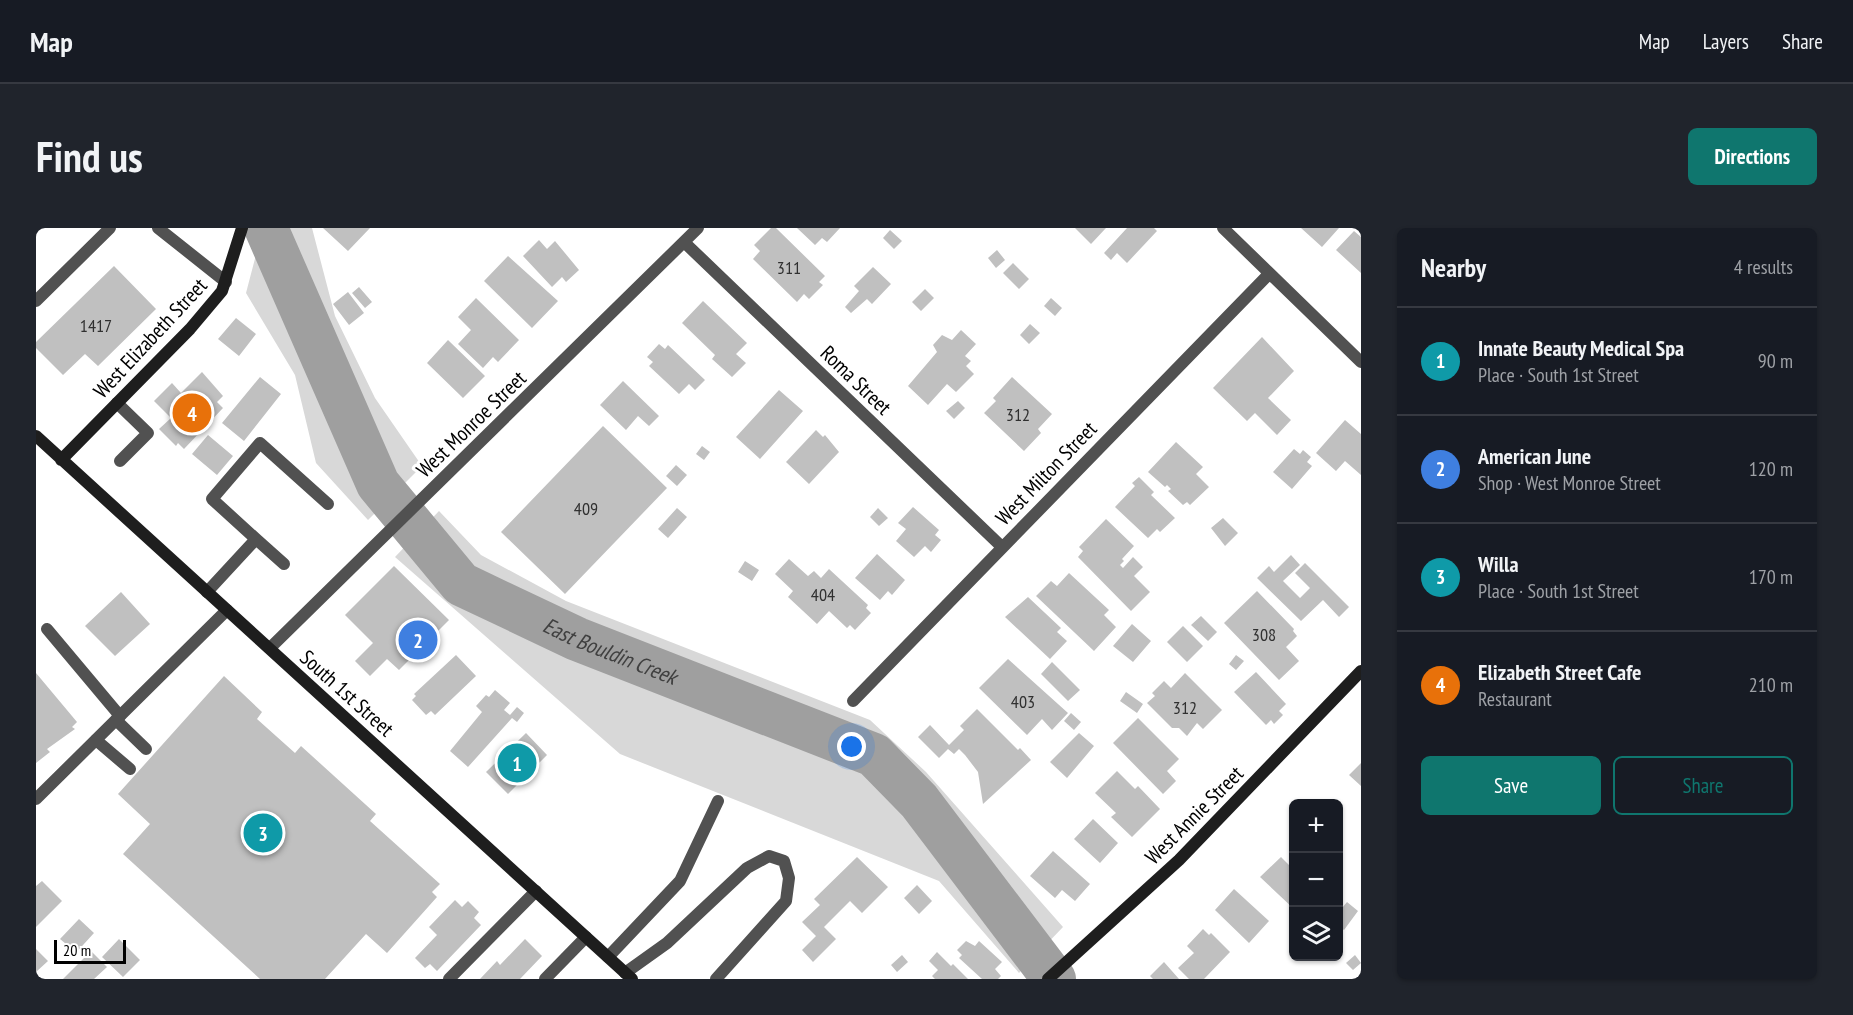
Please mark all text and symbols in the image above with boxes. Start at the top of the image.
text: Map [30,23,73,60]
text: Map [1639,28,1670,55]
text: Layers [1703,28,1749,55]
text: Share [1782,28,1823,55]
button: Directions [1688,128,1817,185]
text: Find us [36,129,143,184]
text: Nearby [1421,251,1486,284]
text: 4 results [1734,254,1793,280]
house number: 311 [777,256,801,279]
street label: West Elizabeth Street [87,272,213,404]
house number: 1417 [80,314,112,337]
text: Innate Beauty Medical Spa [1478,334,1684,362]
street label: Roma Street [815,340,897,421]
text: 1 [1436,348,1445,374]
text: 90 m [1758,348,1793,374]
text: Place · South 1st Street [1478,362,1639,388]
street label: West Monroe Street [410,365,532,483]
pin: 4 [172,390,212,435]
house number: 312 [1006,403,1030,426]
street label: West Milton Street [990,415,1102,531]
text: American June [1478,442,1591,470]
text: 2 [1436,456,1445,482]
text: 120 m [1749,456,1793,482]
text: Shop · West Monroe Street [1478,470,1661,496]
house number: 409 [574,497,598,520]
text: Willa [1478,550,1519,578]
text: 3 [1436,564,1445,590]
text: 170 m [1749,564,1793,590]
text: Place · South 1st Street [1478,578,1639,604]
house number: 404 [811,583,835,606]
water label: East Bouldin Creek [539,611,683,692]
pin: 2 [398,618,437,662]
house number: 308 [1252,623,1276,646]
street label: South 1st Street [295,644,400,742]
text: Elizabeth Street Cafe [1478,658,1641,686]
text: 4 [1436,672,1445,698]
text: 210 m [1749,672,1793,698]
text: Restaurant [1478,686,1552,712]
house number: 403 [1011,690,1035,713]
house number: 312 [1173,696,1197,719]
your location [837,732,866,761]
pin: 1 [498,740,536,786]
button: Save [1421,756,1601,815]
button: Share [1613,756,1793,815]
street label: West Annie Street [1139,760,1249,870]
map controls [1289,799,1343,961]
button: + [1289,799,1343,853]
pin: 3 [244,810,282,856]
button: − [1289,853,1343,907]
button: layers [1289,907,1343,961]
scale bar [54,937,126,964]
text: 20 m [63,940,91,960]

